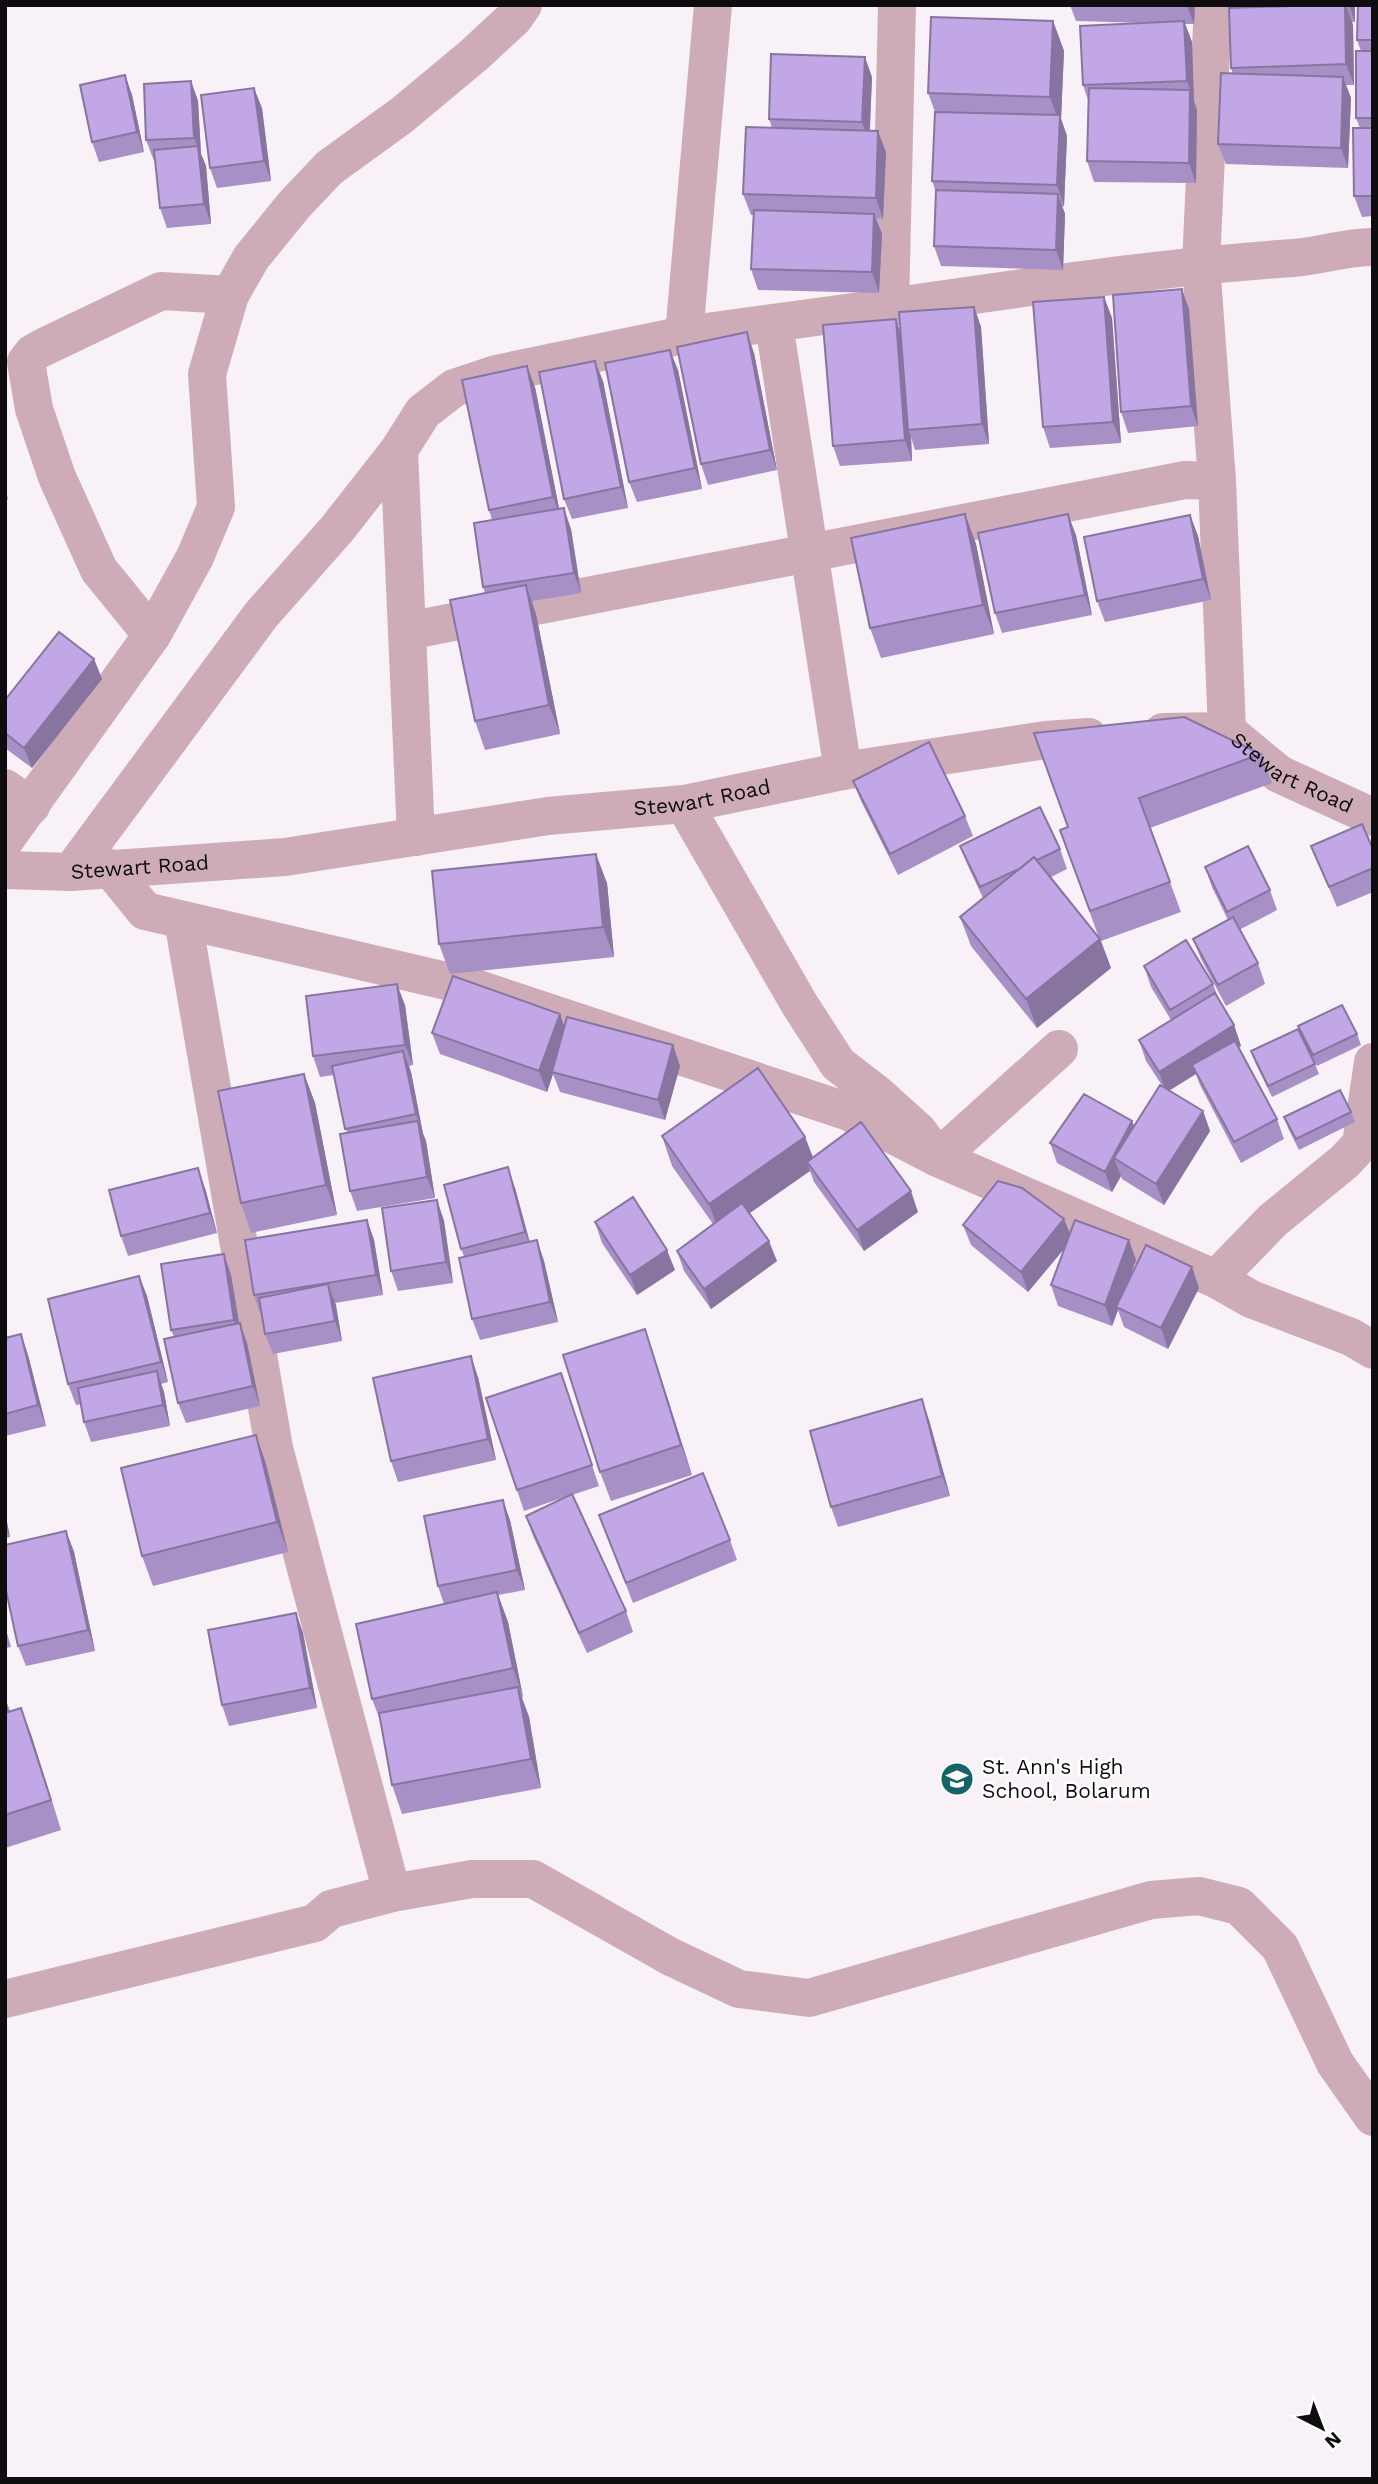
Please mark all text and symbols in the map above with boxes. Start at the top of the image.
street label: Stewart Road [1226,727,1357,818]
street label: Stewart Road [632,773,773,820]
street label: Stewart Road [70,849,210,884]
place label: St. Ann's High School, Bolarum [982,1754,1151,1803]
school or university icon: St. Ann's High School, Bolarum [938,1760,976,1798]
north arrow [1287,2393,1357,2463]
text: N [1320,2427,1346,2454]

